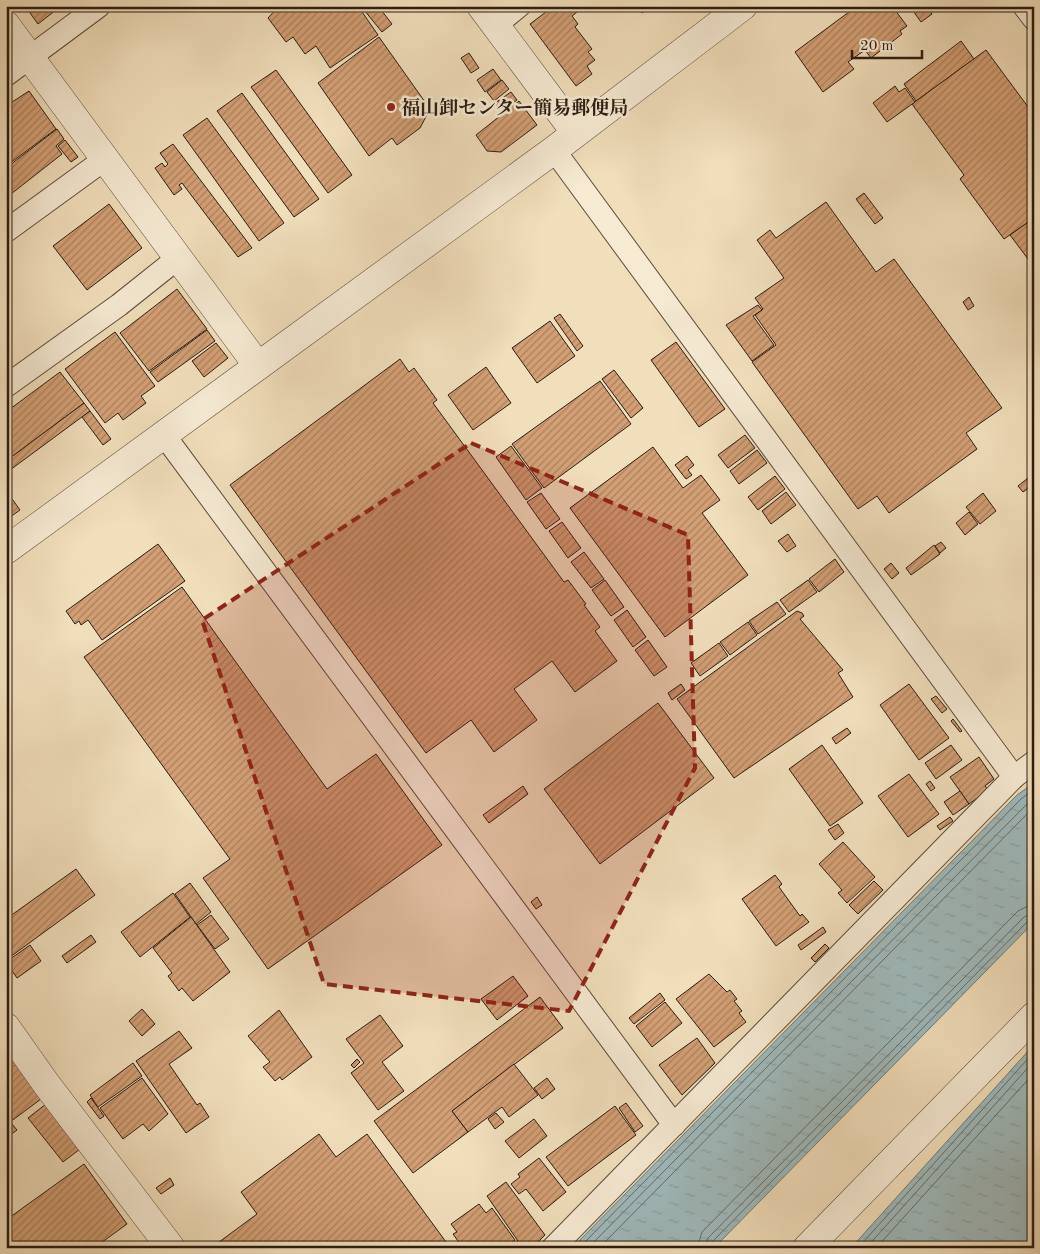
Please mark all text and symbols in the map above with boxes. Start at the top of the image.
scale bar [852,28,922,60]
text: 20 m [860,39,894,54]
place label: 福山卸センター簡易郵便局 [401,97,628,119]
marker: 福山卸センター簡易郵便局 [385,101,397,113]

